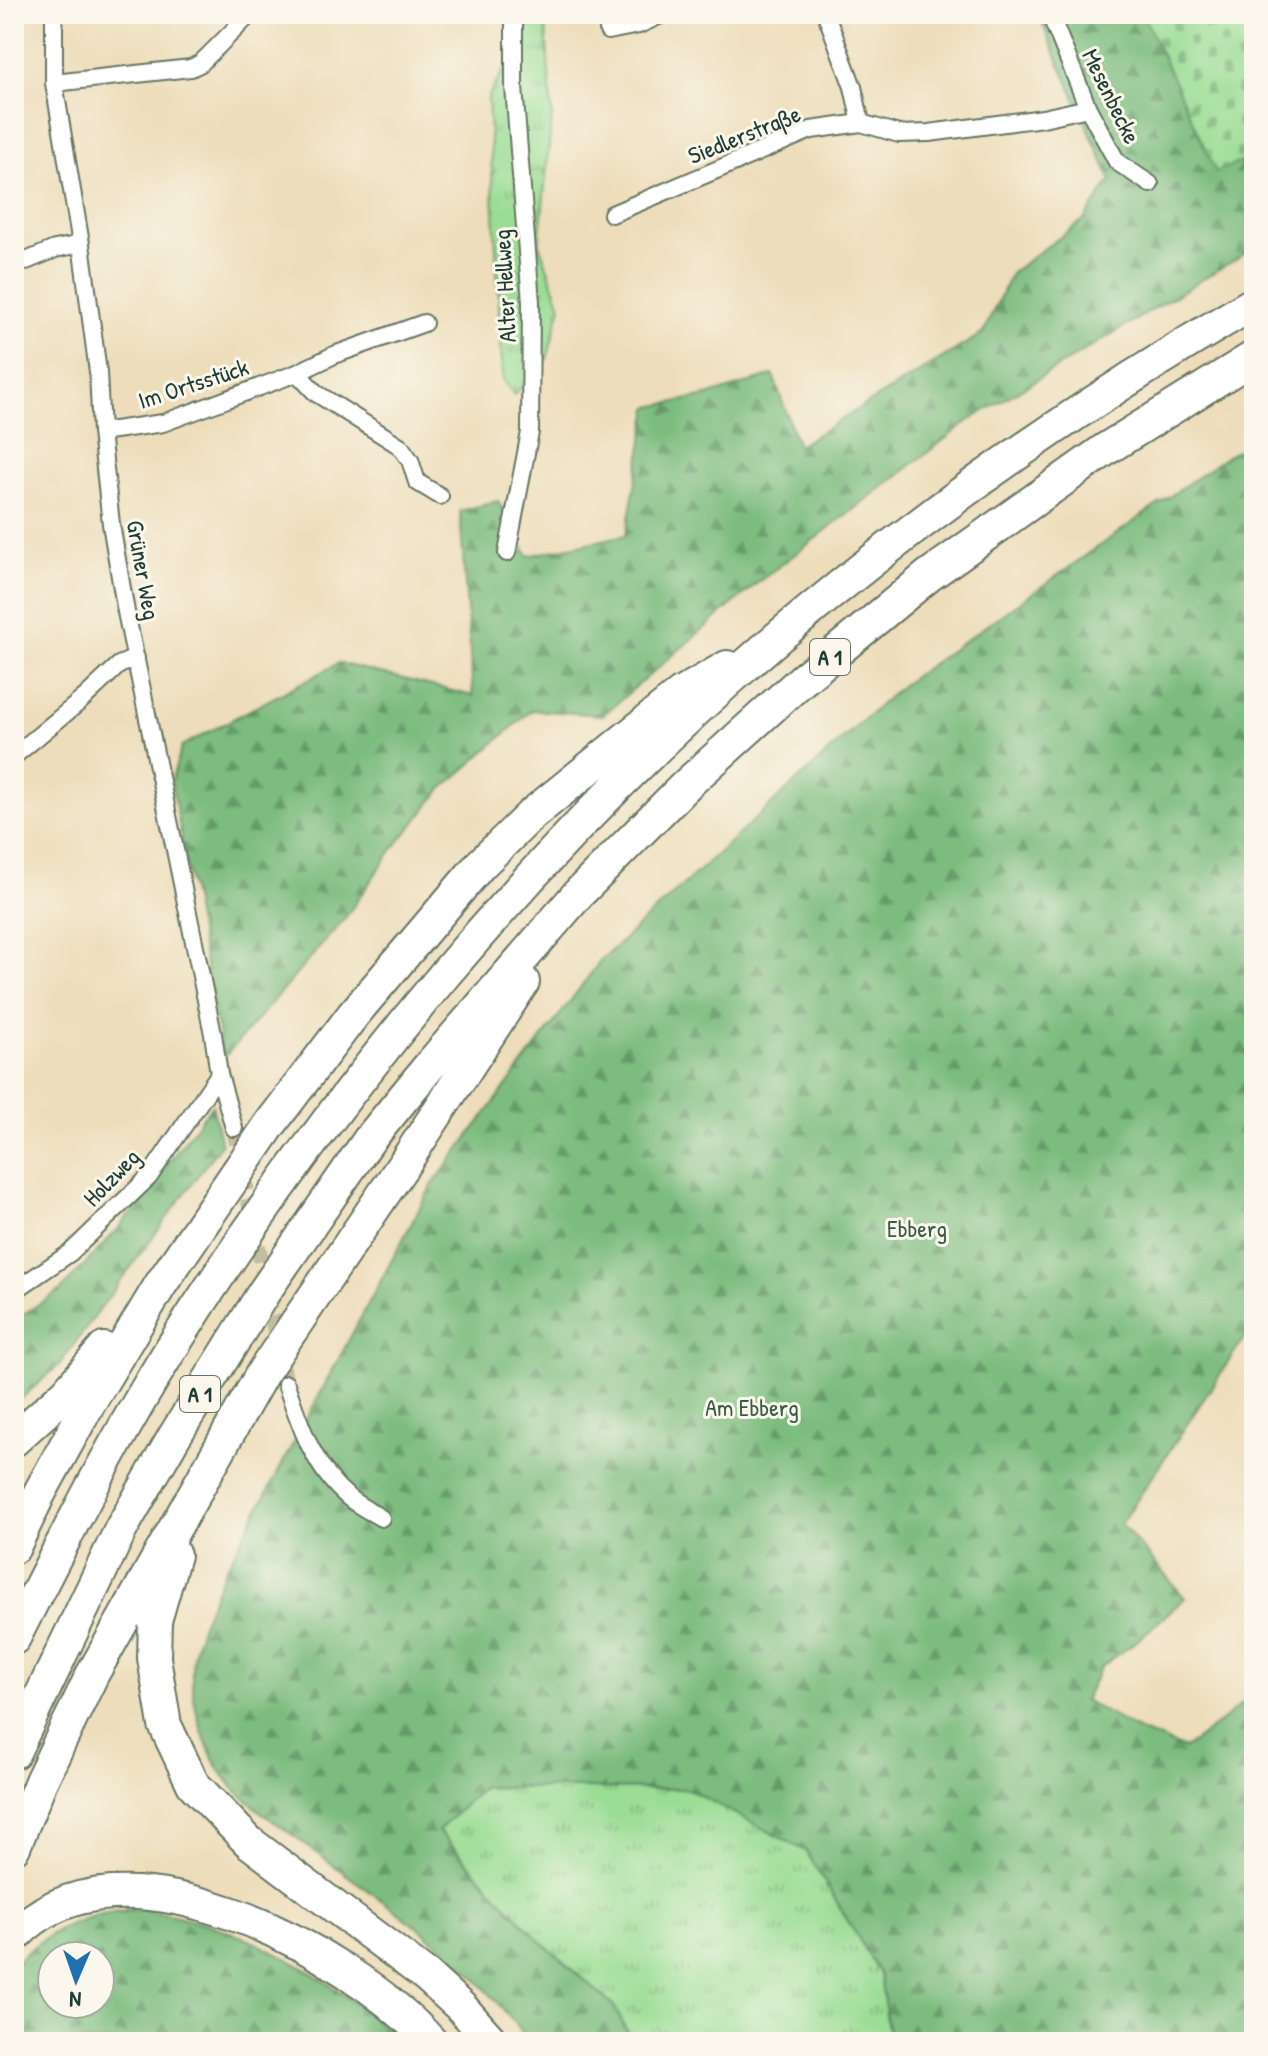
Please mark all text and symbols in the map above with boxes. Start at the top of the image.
street label: Mesenbecke [1075,43,1149,149]
street label: Siedlerstraße [683,97,806,171]
street label: Alter Hellweg [485,229,523,343]
street label: Im Ortsstück [134,350,252,416]
street label: Grüner Weg [120,518,168,622]
road number: A 1 [810,639,850,675]
street label: Holzweg [76,1141,146,1213]
park label: Ebberg [887,1212,947,1244]
road number: A 1 [180,1376,220,1412]
park label: Am Ebberg [705,1391,799,1423]
north arrow [36,1940,116,2020]
text: N [69,1985,82,2015]

